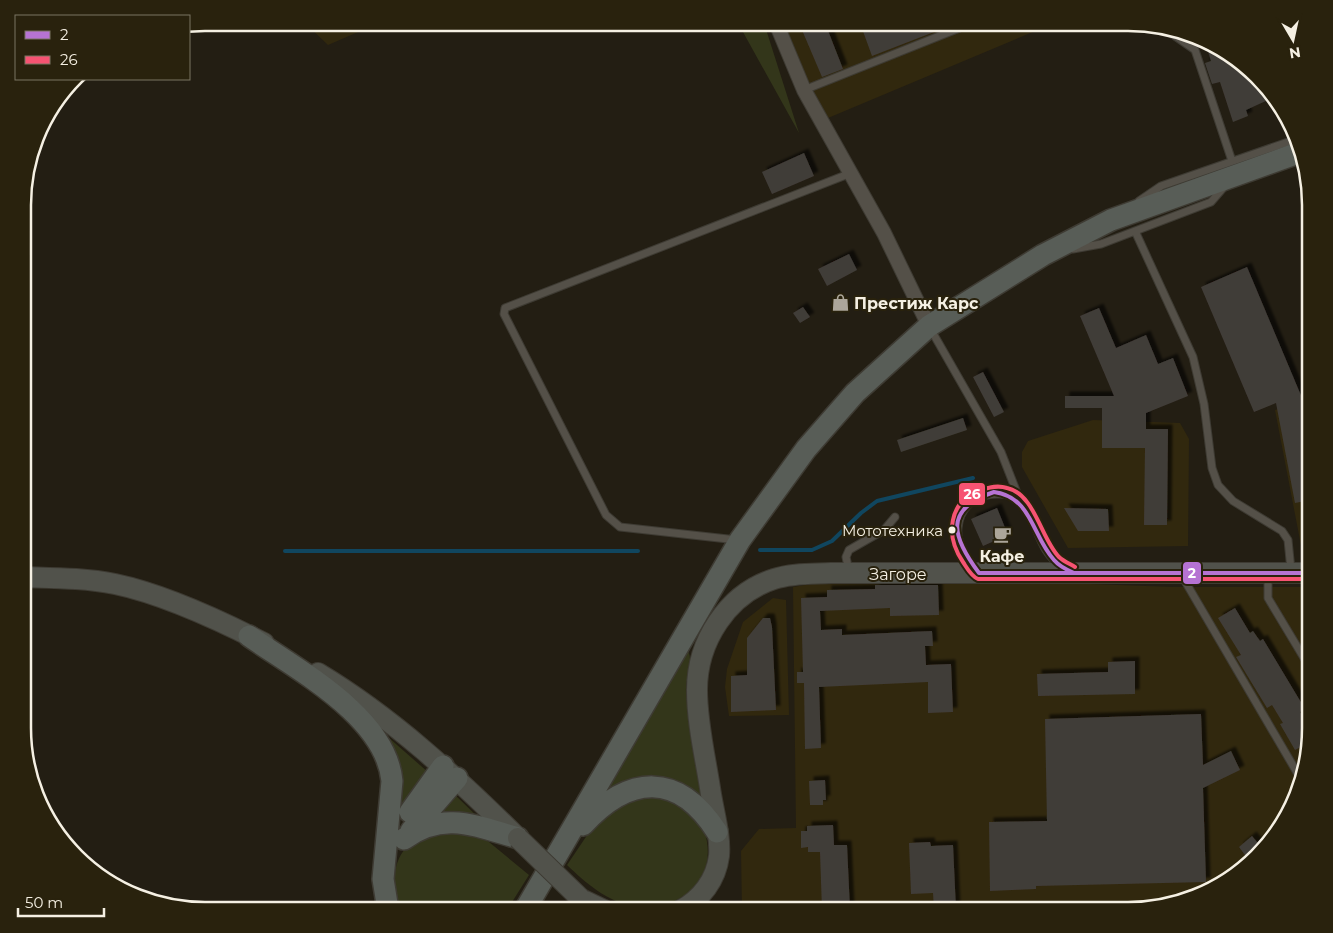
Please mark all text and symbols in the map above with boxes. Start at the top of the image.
legend [15,15,190,80]
north arrow [1268,15,1318,65]
text: 2 [60,25,69,44]
text: N [1288,43,1302,63]
text: 26 [60,50,78,69]
shop icon: Престиж Карс [830,293,850,313]
place label: Престиж Карс [854,294,979,313]
line badge: 26 [958,482,986,506]
text: 26 [963,485,981,503]
place label: Мототехника [842,521,943,540]
cafe icon: Кафе [992,524,1012,544]
marker: Мототехника [947,525,957,535]
place label: Кафе [979,547,1025,566]
line badge: 2 [1182,561,1202,585]
text: 2 [1188,564,1196,582]
street label: Загоре [869,565,927,584]
scale bar [18,886,104,918]
text: 50 m [25,893,63,912]

